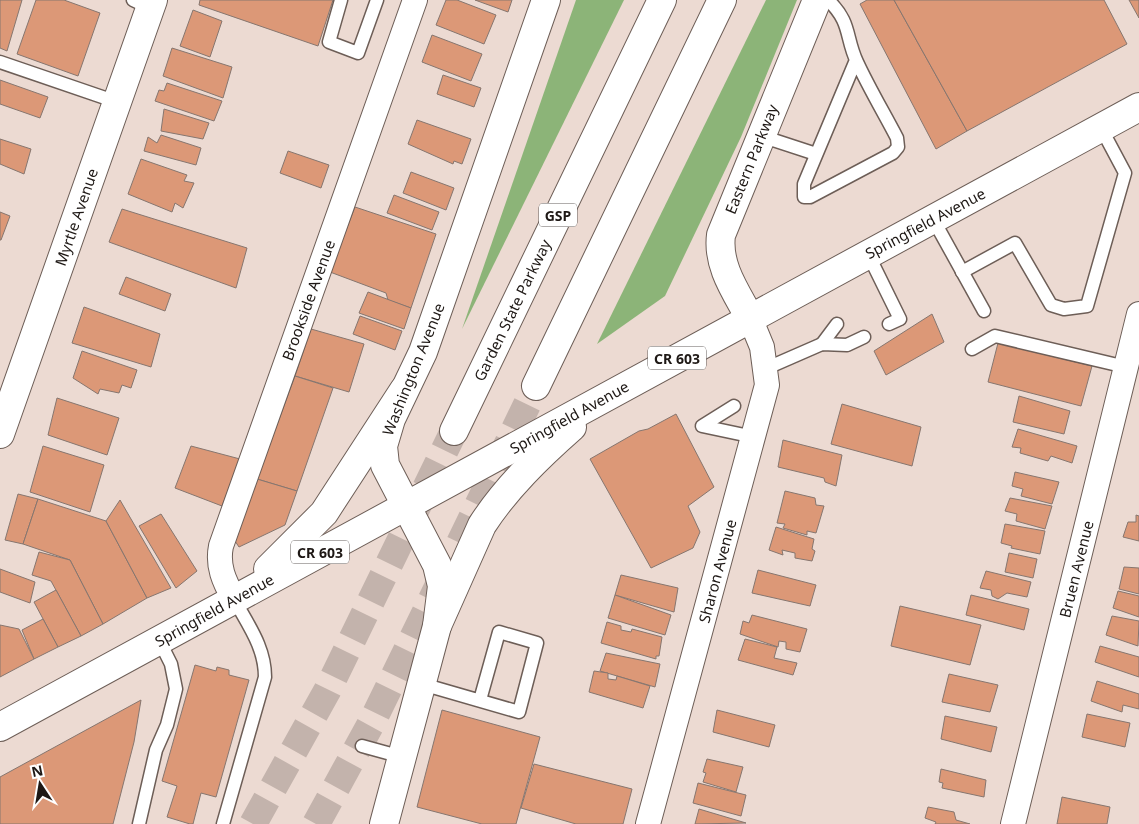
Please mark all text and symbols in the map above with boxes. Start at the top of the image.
street label: Eastern Parkway [720,101,782,217]
street label: Myrtle Avenue [50,166,102,268]
street label: Springfield Avenue [862,183,988,263]
road number: GSP [539,204,577,226]
street label: Garden State Parkway [469,235,555,384]
street label: Brookside Avenue [277,237,339,363]
street label: Washington Avenue [377,300,449,438]
road number: CR 603 [648,346,706,369]
street label: Springfield Avenue [506,376,632,458]
street label: Sharon Avenue [694,517,740,625]
street label: Bruen Avenue [1054,518,1098,620]
road number: CR 603 [291,540,349,564]
street label: Springfield Avenue [151,569,277,651]
north arrow [15,759,65,809]
text: N [30,760,45,781]

